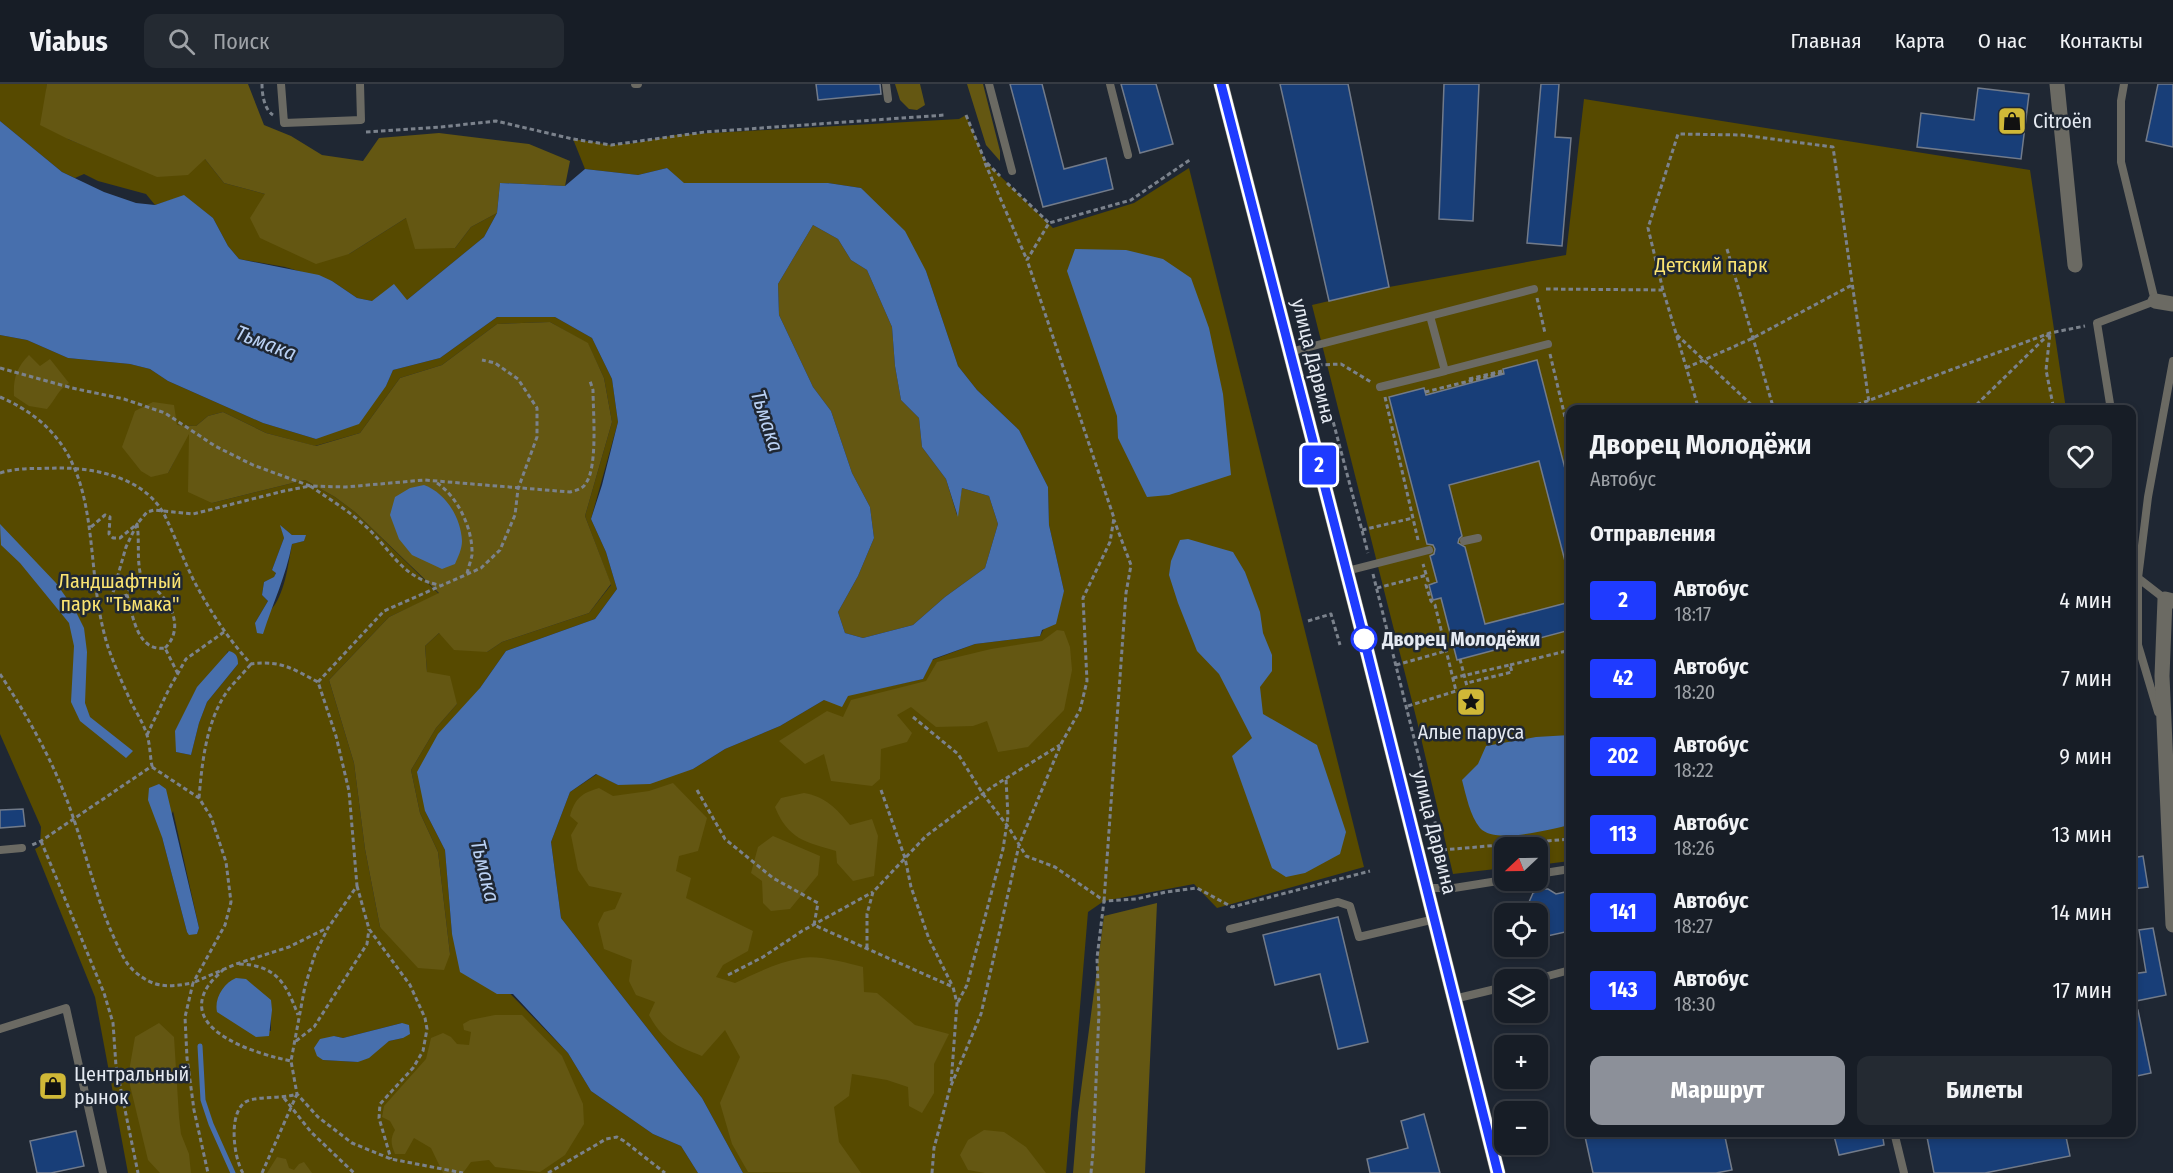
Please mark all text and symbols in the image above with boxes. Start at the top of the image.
search box [144,14,564,68]
text: Viabus [30,25,108,58]
icon: search [165,25,198,58]
text: Поиск [213,28,269,55]
text: Главная [1791,28,1862,54]
text: Карта [1895,28,1945,54]
text: О нас [1978,28,2026,54]
text: Контакты [2059,28,2143,54]
shop icon: Citroën [1996,105,2028,137]
place label: Citroën [2033,109,2092,133]
park label: Детский парк [1654,253,1768,277]
street label: улица Дарвина [1287,296,1341,426]
water label: Тьмака [232,320,300,366]
water label: Тьмака [745,387,789,455]
button: heart [2049,425,2112,488]
text: Дворец Молодёжи [1590,428,1811,461]
line badge: 2 [1300,446,1338,484]
text: 2 [1314,452,1324,478]
text: Автобус [1590,467,1656,491]
text: Отправления [1590,520,1716,547]
park label: Ландшафтный парк "Тьмака" [58,569,182,616]
text: Автобус [1674,575,1749,602]
text: 2 [1618,587,1628,613]
text: 4 мин [2059,587,2112,614]
text: 18:17 [1674,602,1711,626]
marker: Дворец Молодёжи [1351,626,1377,652]
place label: Дворец Молодёжи [1381,627,1540,651]
text: Автобус [1674,653,1749,680]
text: 42 [1613,665,1633,691]
text: 7 мин [2061,665,2112,692]
text: 18:20 [1674,680,1715,704]
place icon: Алые паруса [1455,686,1487,718]
place label: Алые паруса [1418,720,1524,744]
text: Автобус [1674,731,1749,758]
text: 202 [1608,743,1638,769]
text: 9 мин [2059,743,2112,770]
text: 18:22 [1674,758,1714,782]
street label: улица Дарвина [1408,767,1462,897]
text: Автобус [1674,809,1749,836]
text: 113 [1609,821,1637,847]
text: 13 мин [2051,821,2112,848]
text: 18:26 [1674,836,1715,860]
water label: Тьмака [465,837,505,905]
north arrow [1494,837,1548,891]
map controls [1494,837,1548,1155]
text: Автобус [1674,887,1749,914]
text: 141 [1609,899,1637,925]
text: 14 мин [2051,899,2112,926]
button: locate [1494,903,1548,957]
text: 18:27 [1674,914,1713,938]
text: Автобус [1674,965,1749,992]
button: layers [1494,969,1548,1023]
text: 143 [1608,977,1638,1003]
text: 17 мин [2052,977,2112,1004]
text: 18:30 [1674,992,1716,1016]
button: + [1494,1035,1548,1089]
button: Маршрут [1590,1056,1845,1125]
button: Билеты [1857,1056,2112,1125]
place label: Центральный рынок [74,1062,189,1109]
shop icon: Центральный рынок [37,1070,69,1102]
button: − [1494,1101,1548,1155]

